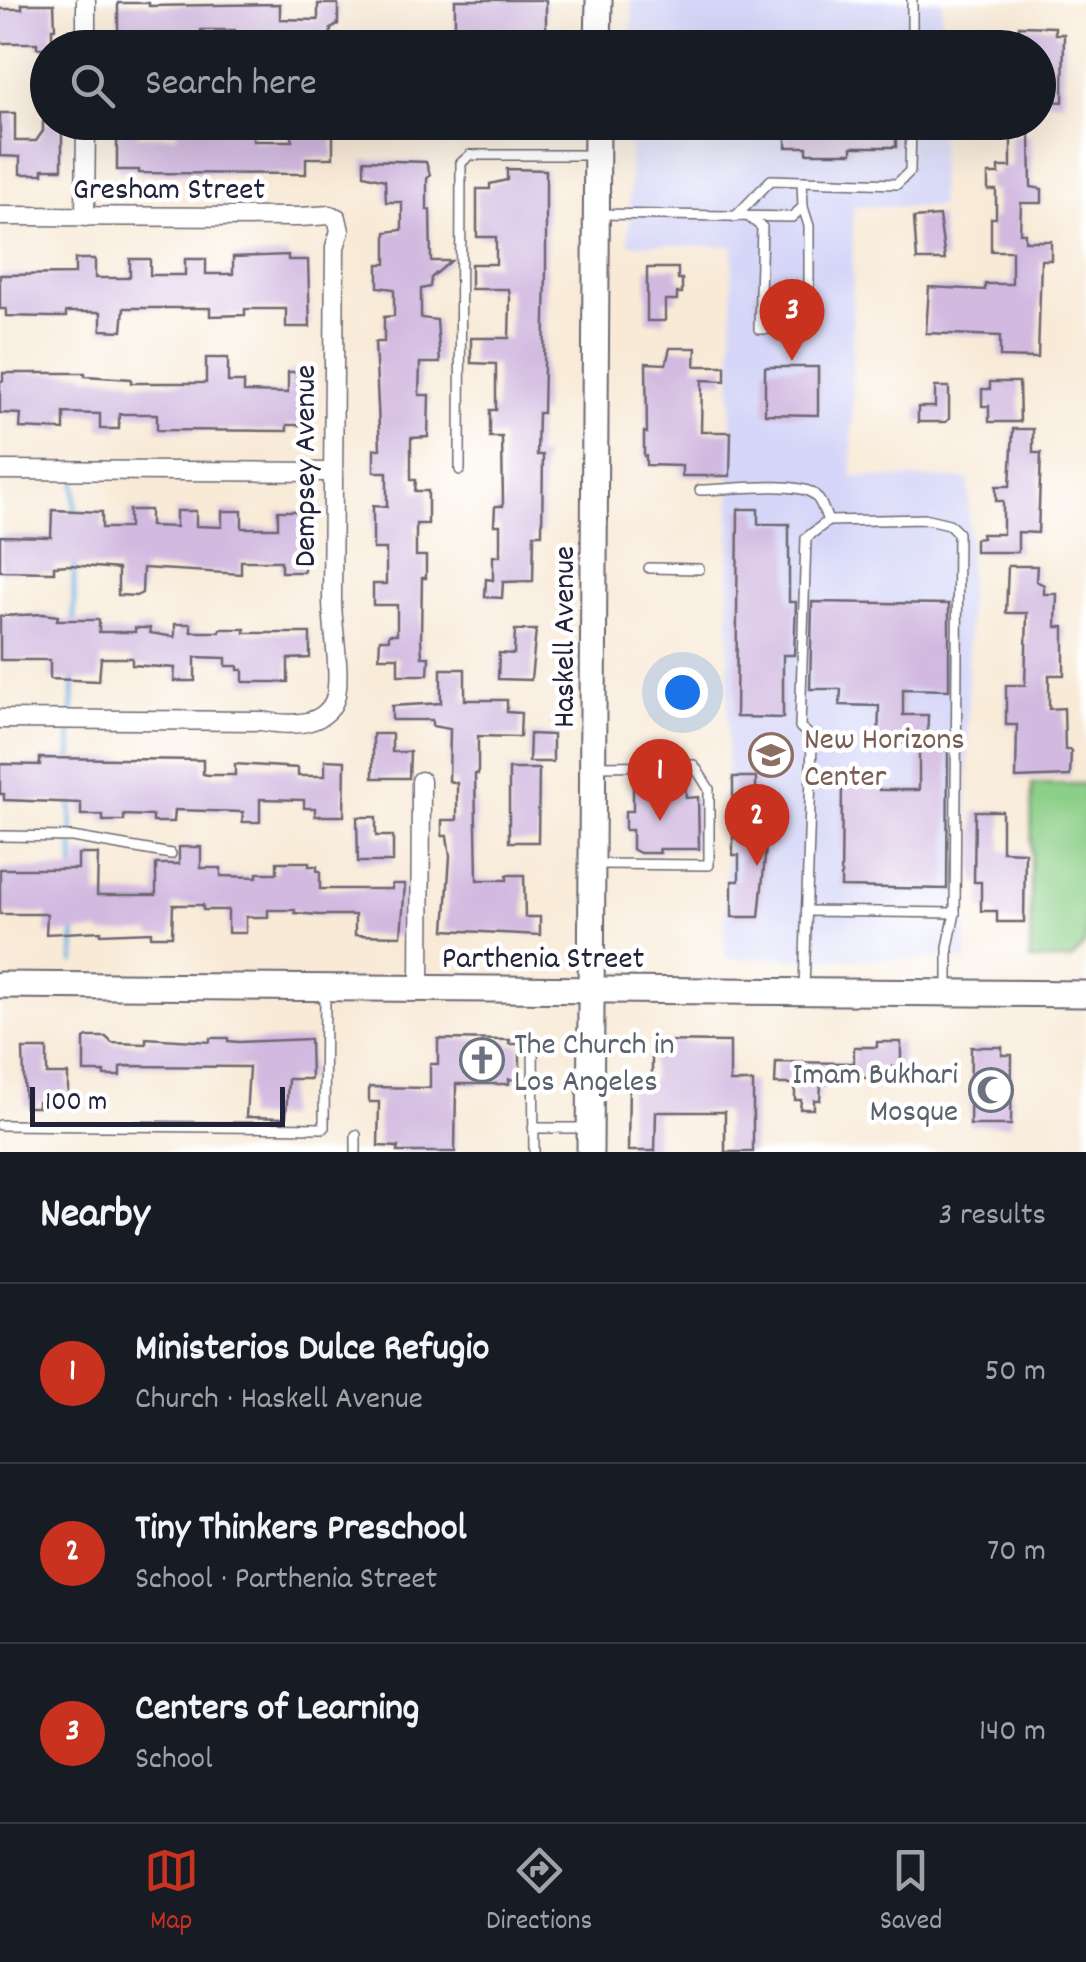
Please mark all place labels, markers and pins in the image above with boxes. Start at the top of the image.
pin: 3 [760,278,824,361]
place label: New Horizons Center [804,719,965,802]
school or university icon: New Horizons Center [748,732,794,778]
pin: 1 [628,738,692,821]
pin: 2 [724,784,790,866]
place label: The Church in Los Angeles [514,1024,674,1107]
church icon: The Church in Los Angeles [459,1037,505,1083]
place label: Imam Bukhari Mosque [792,1054,958,1137]
mosque icon: Imam Bukhari Mosque [968,1067,1014,1113]

